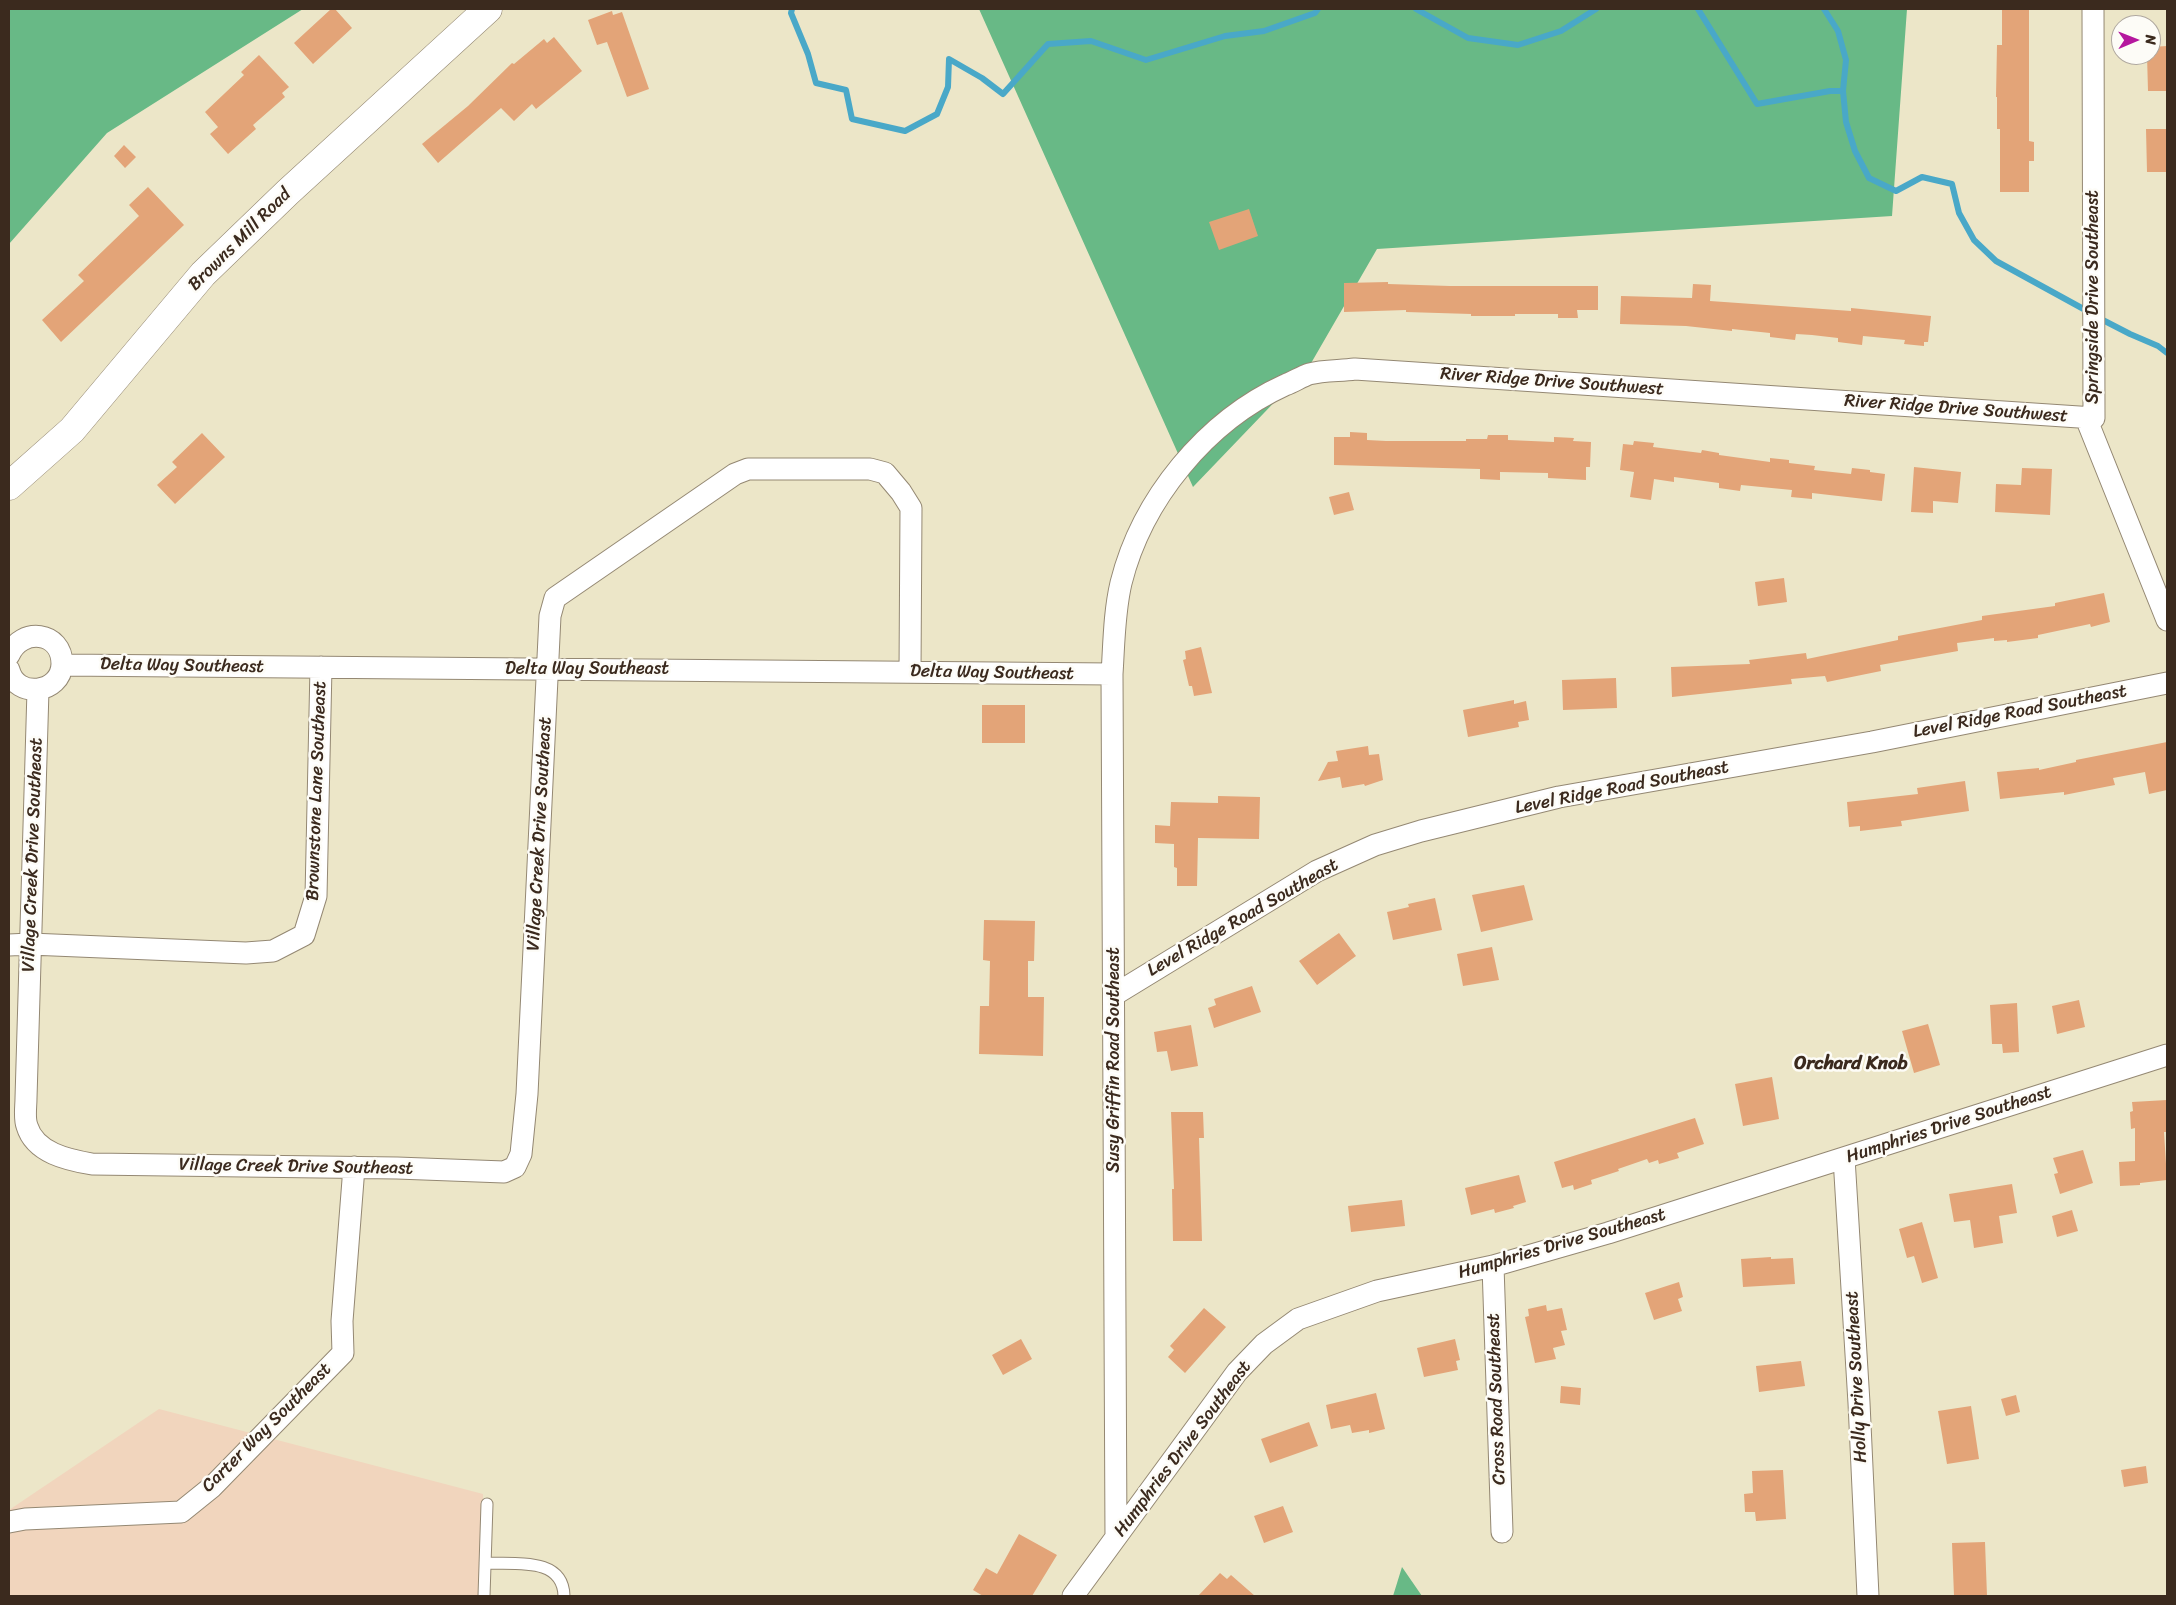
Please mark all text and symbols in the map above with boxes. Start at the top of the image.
north arrow [2111,15,2161,65]
text: N [2138,35,2163,45]
street label: Browns Mill Road [184,184,296,296]
street label: Springside Drive Southeast [2082,190,2104,404]
street label: River Ridge Drive Southwest [1439,363,1665,401]
street label: River Ridge Drive Southwest [1843,390,2069,428]
street label: Delta Way Southeast [100,654,264,678]
street label: Delta Way Southeast [505,658,669,680]
street label: Delta Way Southeast [910,661,1074,685]
street label: Brownstone Lane Southeast [302,681,332,901]
street label: Level Ridge Road Southeast [1911,681,2129,743]
street label: Village Creek Drive Southeast [523,716,557,952]
street label: Village Creek Drive Southeast [18,737,48,973]
street label: Level Ridge Road Southeast [1513,757,1731,819]
street label: Level Ridge Road Southeast [1144,854,1342,982]
street label: Susy Griffin Road Southeast [1103,947,1125,1173]
district label: Orchard Knob [1794,1053,1908,1075]
street label: Humphries Drive Southeast [1843,1082,2055,1168]
street label: Village Creek Drive Southeast [179,1154,413,1180]
street label: Humphries Drive Southeast [1456,1204,1668,1284]
street label: Holly Drive Southeast [1842,1291,1872,1463]
street label: Cross Road Southeast [1483,1313,1511,1485]
street label: Humphries Drive Southeast [1110,1357,1256,1541]
street label: Carter Way Southeast [198,1359,336,1497]

